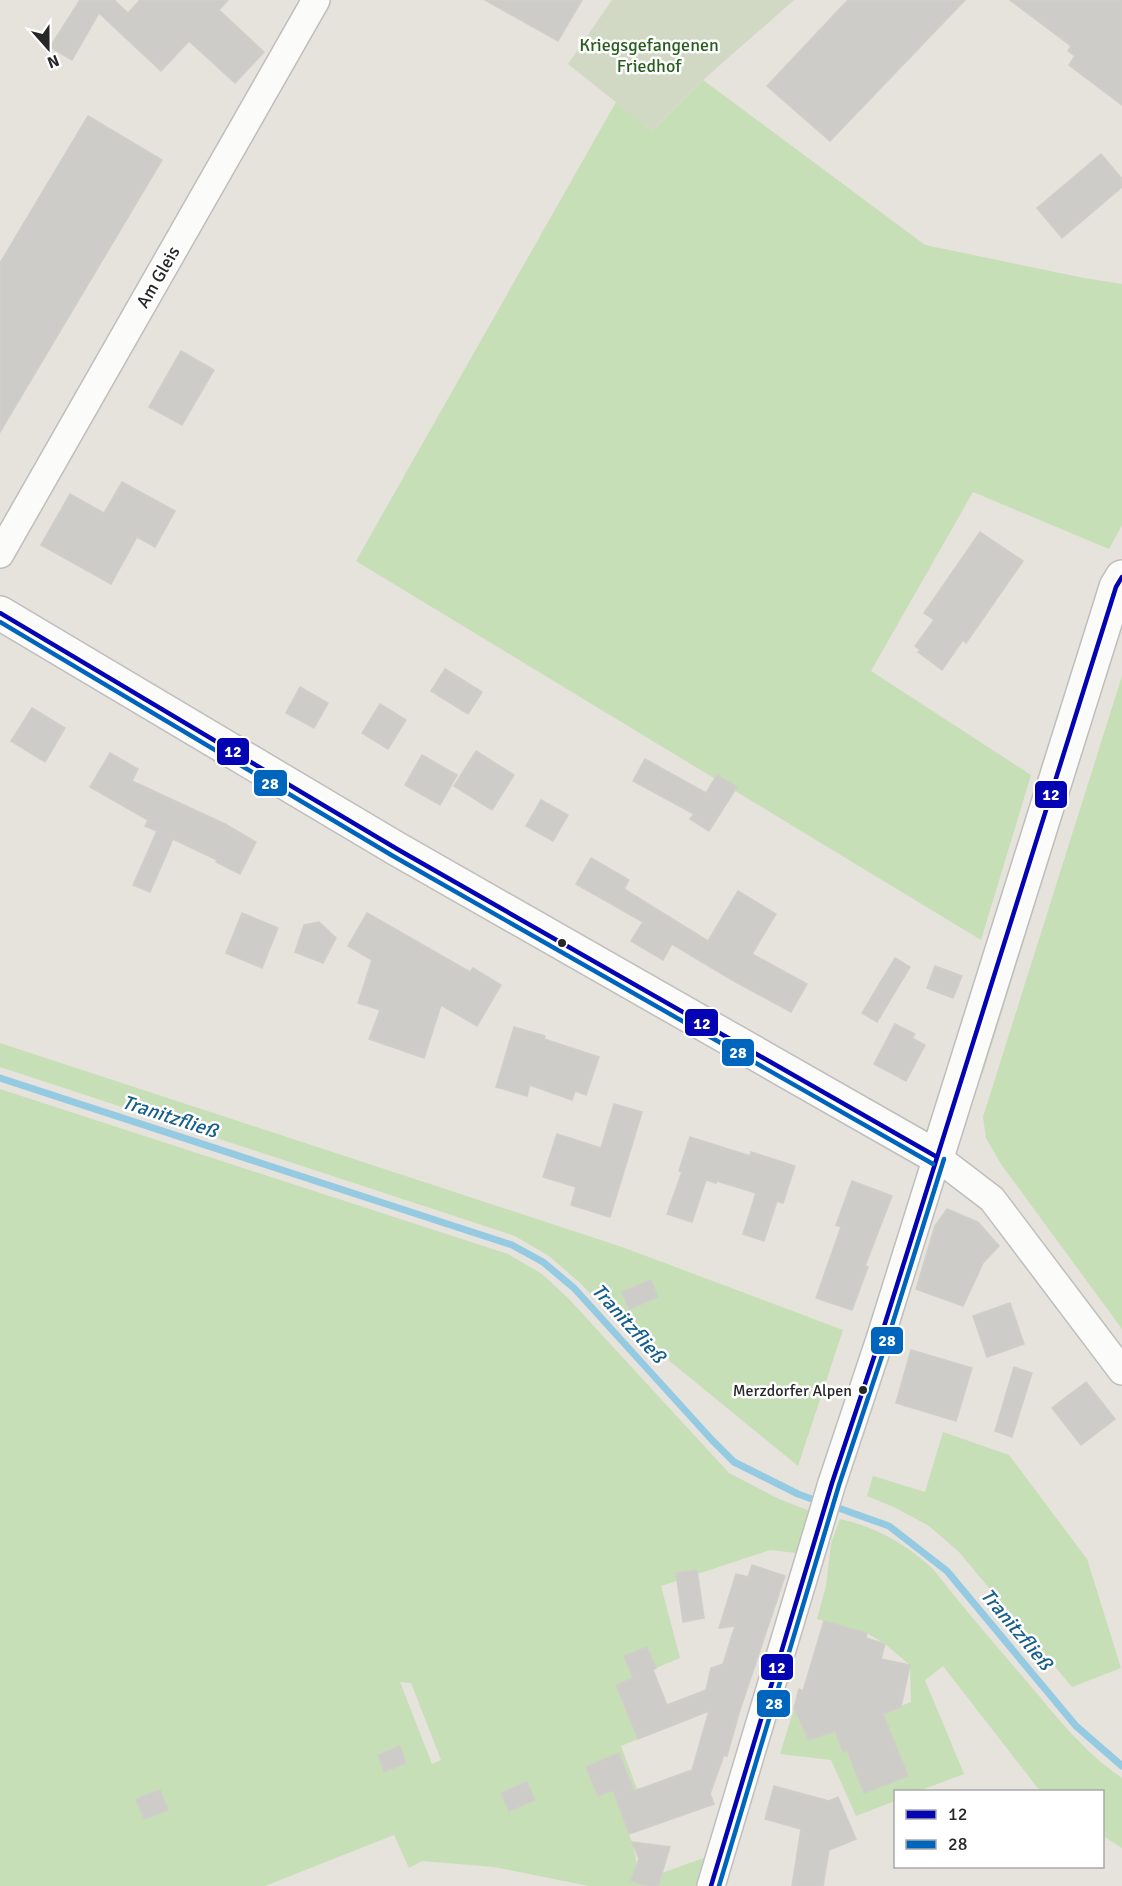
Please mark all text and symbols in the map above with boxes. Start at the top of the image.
north arrow [18,18,78,78]
park label: Kriegsgefangenen Friedhof [579,34,719,77]
text: N [44,50,62,72]
street label: Am Gleis [132,242,185,312]
line badge: 12 [216,737,250,766]
text: 12 [224,742,242,762]
line badge: 28 [253,769,288,797]
text: 28 [261,774,279,794]
line badge: 12 [1034,780,1068,809]
text: 12 [1042,785,1060,805]
unlabelled marker [556,937,568,949]
line badge: 12 [684,1008,719,1037]
text: 12 [693,1014,711,1034]
line badge: 28 [721,1038,755,1067]
text: 28 [729,1043,747,1063]
water label: Tranitzfließ [119,1089,222,1144]
water label: Tranitzfließ [586,1278,672,1370]
line badge: 28 [870,1326,904,1355]
text: 28 [878,1331,896,1351]
place label: Merzdorfer Alpen [733,1381,852,1401]
marker: Merzdorfer Alpen [857,1384,869,1396]
water label: Tranitzfließ [975,1583,1059,1676]
line badge: 12 [760,1653,794,1681]
text: 12 [768,1658,786,1678]
line badge: 28 [756,1689,791,1718]
text: 28 [765,1694,783,1714]
legend [894,1790,1104,1868]
text: 12 [948,1803,967,1825]
text: 28 [948,1833,967,1855]

